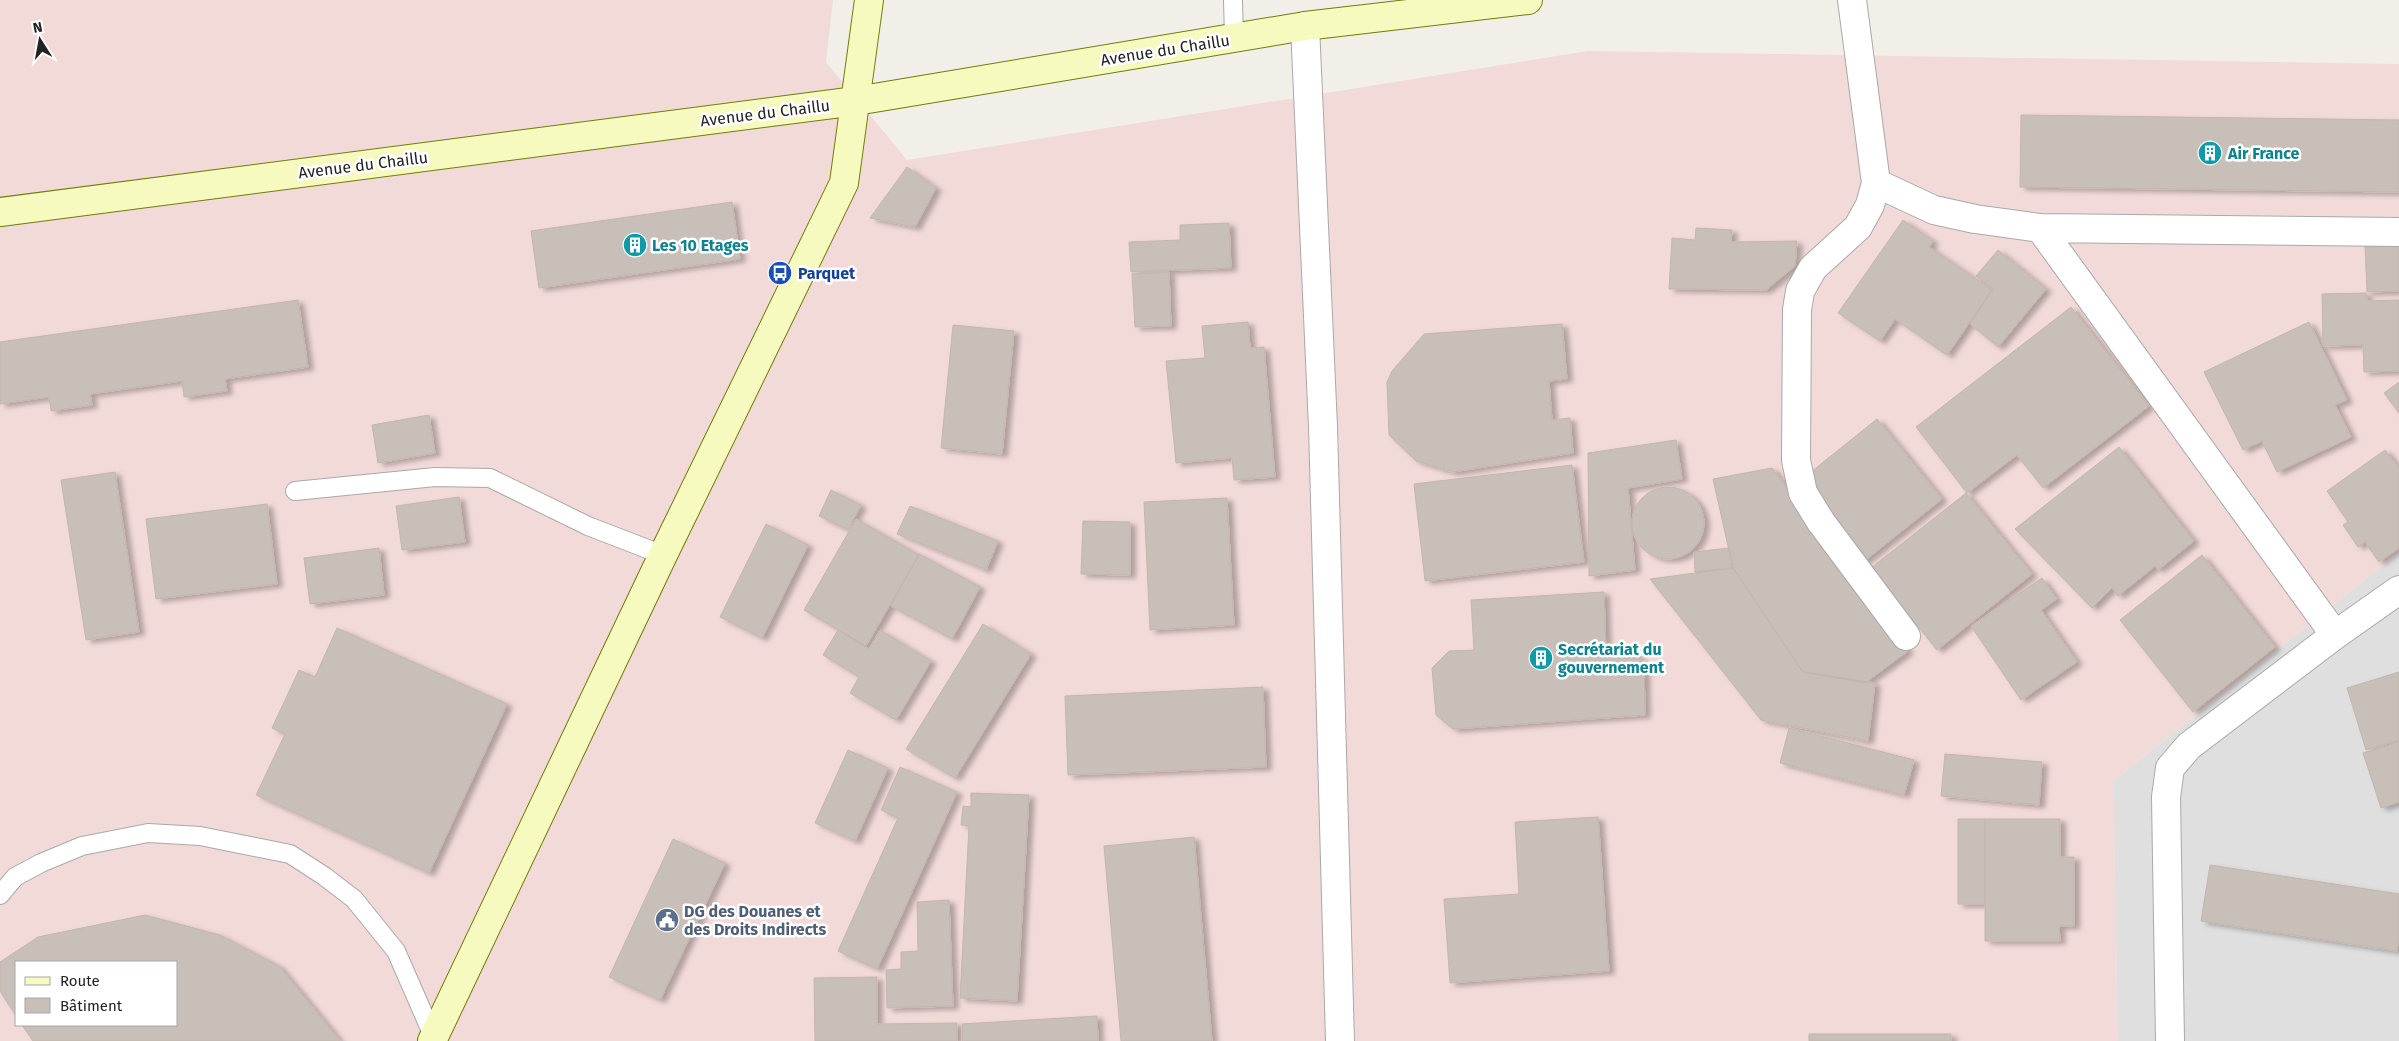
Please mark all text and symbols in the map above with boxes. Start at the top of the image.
north arrow [15,15,65,65]
text: N [31,18,44,37]
street label: Avenue du Chaillu [1099,30,1231,70]
street label: Avenue du Chaillu [699,96,831,130]
building icon: Air France [2197,140,2223,166]
place label: Air France [2227,144,2300,163]
street label: Avenue du Chaillu [297,148,429,182]
building icon: Les 10 Etages [622,232,648,258]
place label: Les 10 Etages [652,236,749,255]
bus stop icon: Parquet [767,260,793,286]
place label: Parquet [798,264,856,283]
place label: Secrétariat du gouvernement [1558,640,1665,677]
building icon: Secrétariat du gouvernement [1528,645,1554,671]
place label: DG des Douanes et des Droits Indirects [684,902,826,939]
public building icon: DG des Douanes et des Droits Indirects [654,907,680,933]
legend [15,961,178,1026]
text: Route [60,972,100,990]
text: Bâtiment [60,997,123,1015]

